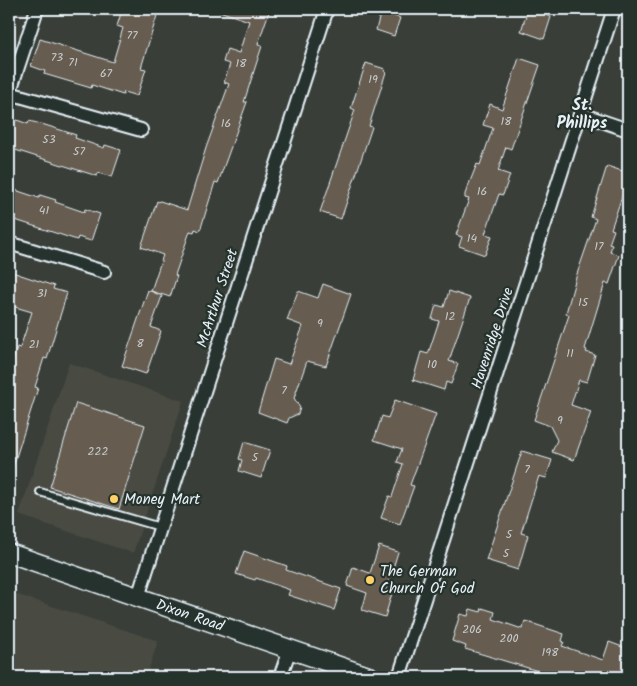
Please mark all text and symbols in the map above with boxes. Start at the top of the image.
house number: 77 [126,26,138,45]
house number: 73 [51,48,63,67]
house number: 71 [68,53,78,72]
house number: 18 [236,54,247,73]
house number: 67 [100,64,113,83]
house number: 19 [368,70,378,89]
district label: St. Phillips [557,93,608,136]
house number: 18 [501,112,512,131]
house number: 16 [221,114,231,133]
house number: 53 [42,130,56,149]
house number: 57 [73,142,85,161]
house number: 16 [477,182,487,201]
house number: 41 [39,201,49,220]
house number: 14 [467,229,478,248]
house number: 17 [594,237,604,256]
street label: McArthur Street [191,246,245,351]
house number: 31 [37,284,48,303]
street label: Havenridge Drive [465,284,521,392]
house number: 15 [578,293,590,312]
house number: 12 [445,307,455,326]
house number: 9 [317,314,323,333]
house number: 8 [136,334,144,353]
house number: 21 [29,335,40,354]
house number: 11 [566,344,574,363]
house number: 10 [427,355,437,374]
house number: 7 [281,381,287,400]
house number: 9 [557,411,563,430]
house number: 222 [88,442,108,461]
house number: 5 [252,448,260,467]
house number: 7 [524,460,530,479]
place label: Money Mart [124,488,200,512]
marker: Money Mart [108,493,120,505]
house number: 5 [506,525,514,544]
house number: 5 [503,544,511,563]
place label: The German Church Of God [380,560,475,601]
marker: The German Church Of God [364,574,376,586]
street label: Dixon Road [152,593,227,639]
house number: 206 [462,620,482,639]
house number: 200 [500,629,518,648]
house number: 198 [542,643,559,662]

